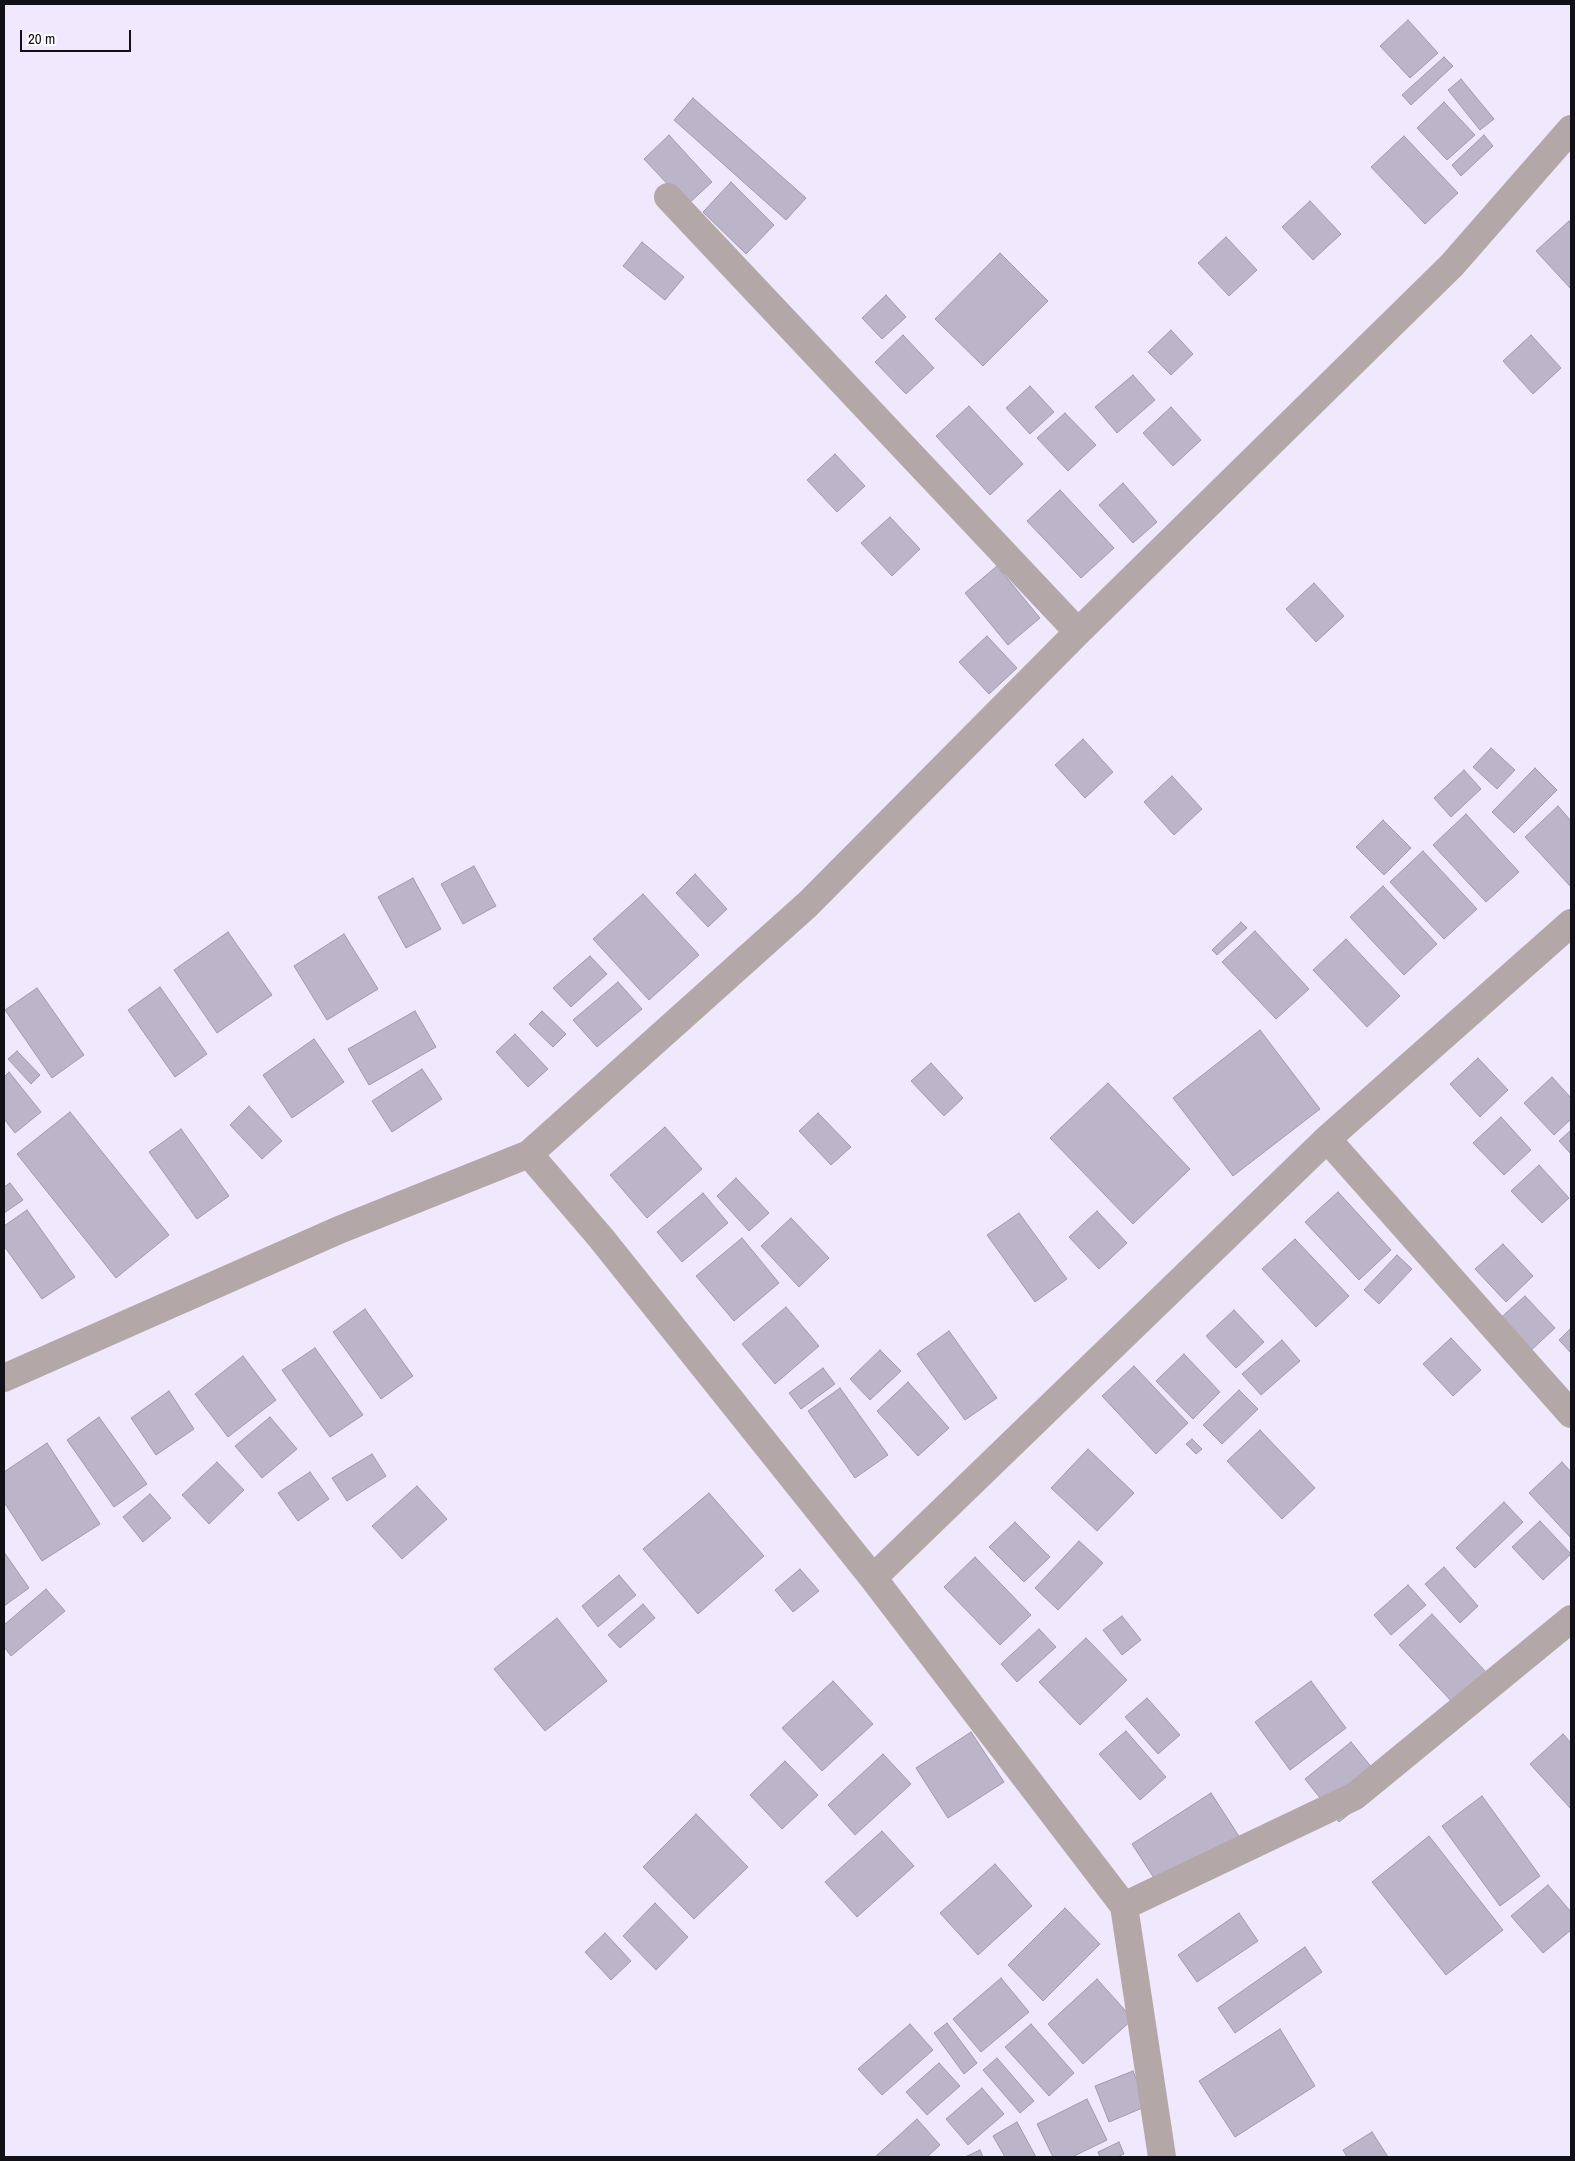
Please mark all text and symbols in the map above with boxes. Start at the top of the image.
scale bar [22,20,134,52]
text: 20 m [28,28,55,49]

